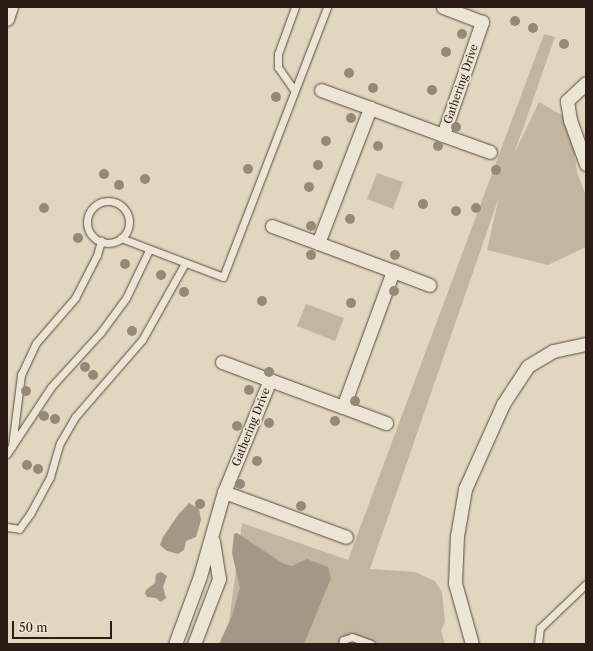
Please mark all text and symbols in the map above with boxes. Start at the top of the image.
street label: Gathering Drive [441,42,481,126]
street label: Gathering Drive [229,386,273,468]
scale bar [14,613,114,639]
text: 50 m [19,620,48,635]

